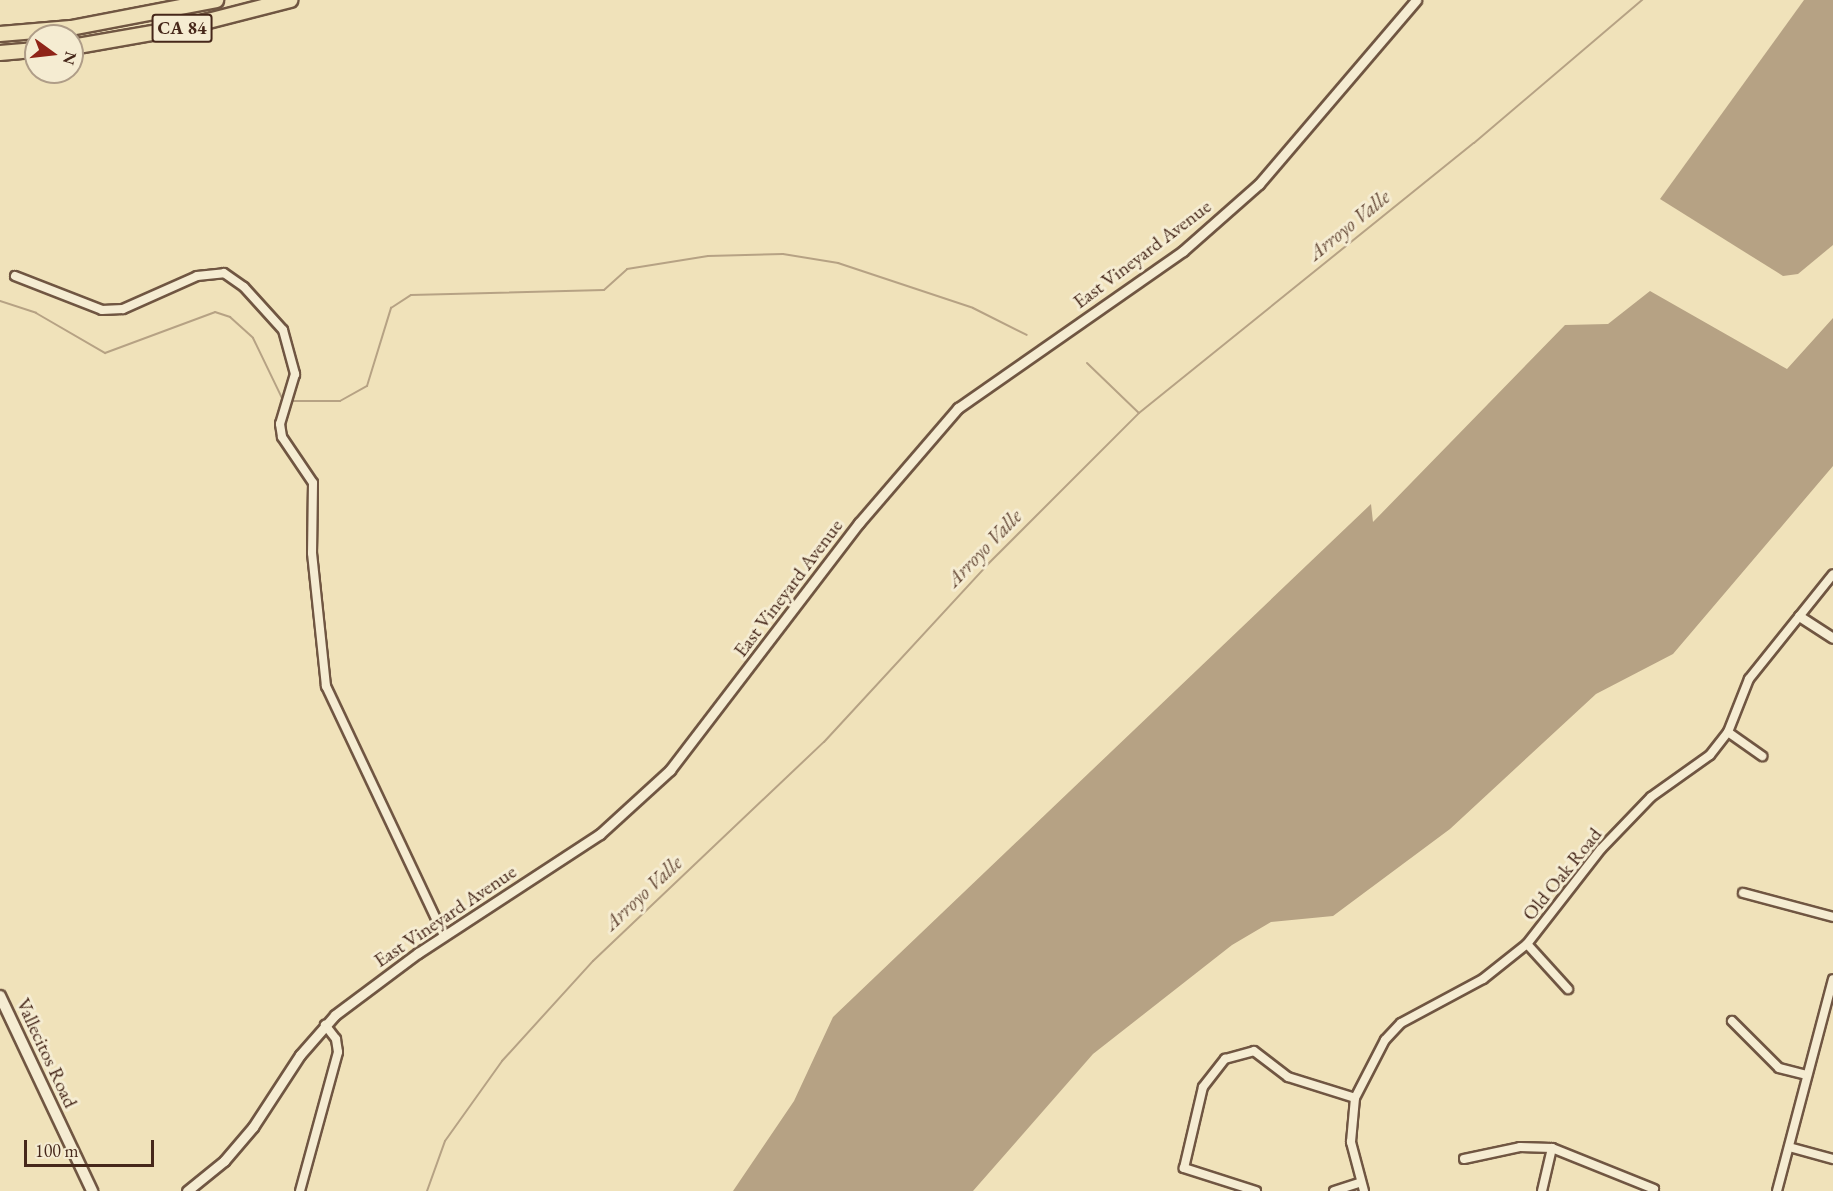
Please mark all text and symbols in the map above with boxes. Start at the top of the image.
road number: CA 84 [150,13,213,43]
north arrow [24,24,84,84]
text: N [58,49,82,67]
water label: Arroyo Valle [1303,184,1395,266]
street label: East Vineyard Avenue [1068,194,1216,314]
water label: Arroyo Valle [941,504,1027,592]
street label: East Vineyard Avenue [728,514,848,662]
street label: Old Oak Road [1517,823,1607,925]
water label: Arroyo Valle [599,850,687,936]
street label: East Vineyard Avenue [369,860,521,972]
street label: Vallecitos Road [11,994,83,1112]
scale bar [27,1128,158,1166]
text: 100 m [35,1139,79,1162]

